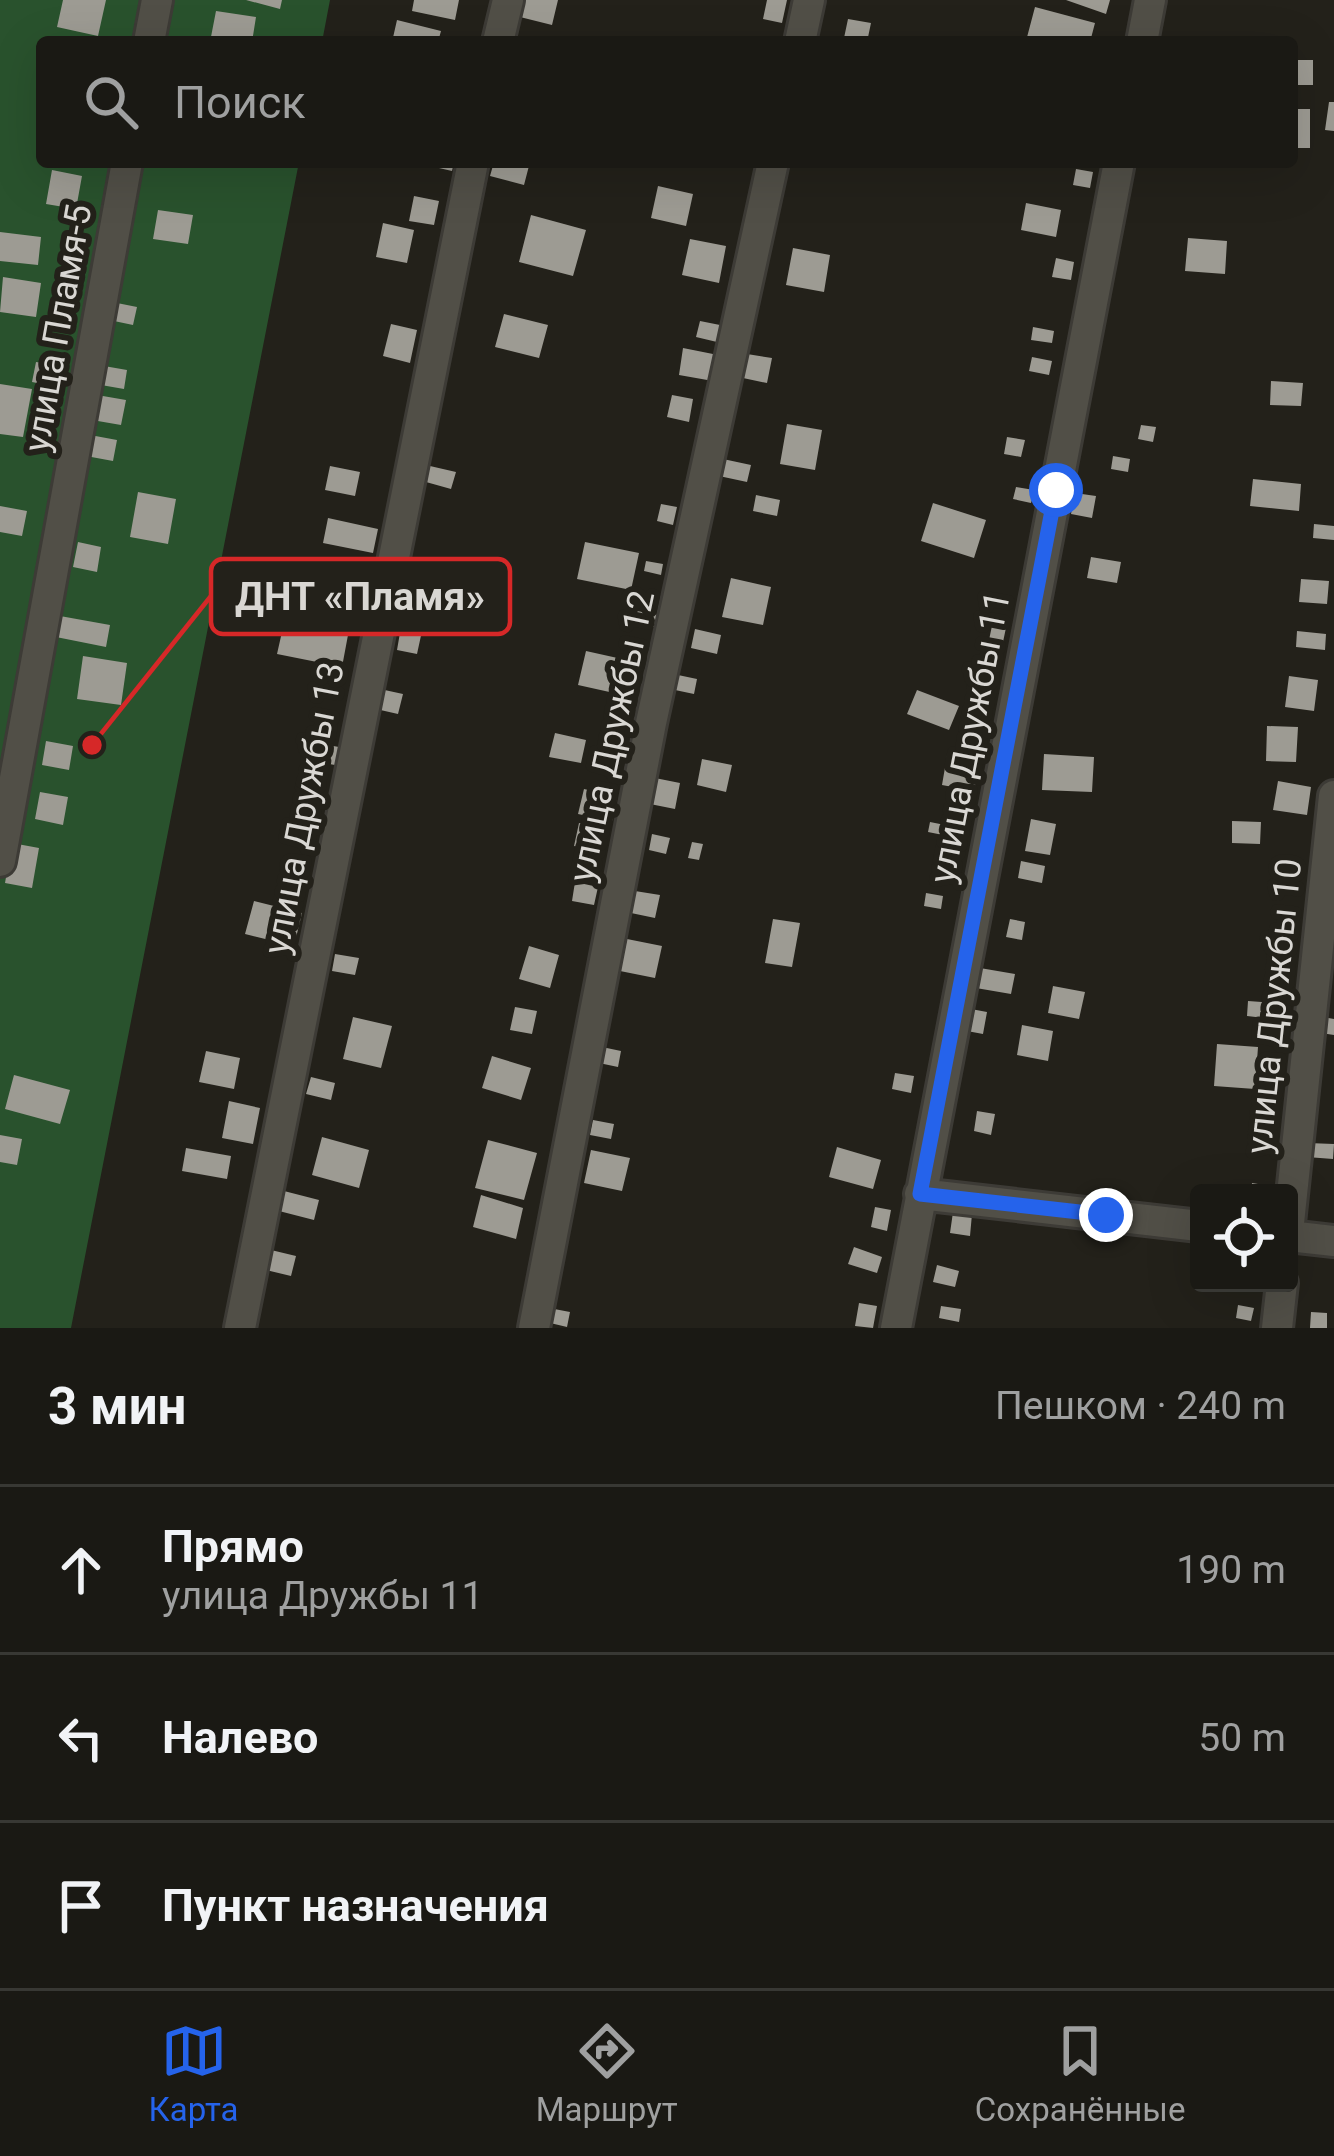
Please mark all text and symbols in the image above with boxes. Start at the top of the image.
search box [36,36,1298,168]
icon: search [78,69,144,135]
text: Поиск [174,76,306,129]
street label: улица Пламя-5 [16,201,100,455]
route start [1029,463,1083,517]
callout: ДНТ «Пламя» [211,559,510,634]
text: ДНТ «Пламя» [235,574,485,620]
street label: улица Дружбы 12 [561,587,663,886]
street label: улица Дружбы 11 [921,588,1019,887]
street label: улица Дружбы 13 [255,659,353,958]
street label: улица Дружбы 10 [1238,856,1310,1156]
map controls [1190,1184,1298,1292]
button: locate [1190,1184,1298,1292]
route end [1079,1188,1133,1242]
text: 3 мин [48,1377,186,1436]
text: Пешком · 240 m [995,1383,1286,1429]
text: Прямо [162,1520,304,1573]
icon: ahead [48,1537,114,1603]
text: 190 m [1176,1547,1286,1593]
text: улица Дружбы 11 [162,1573,483,1619]
icon: left [48,1705,114,1771]
text: Налево [162,1711,319,1764]
text: 50 m [1198,1715,1286,1761]
icon: arrive [48,1873,114,1939]
text: Пункт назначения [162,1879,549,1932]
tab: Карта [149,2018,239,2129]
tab: Маршрут [536,2018,678,2129]
tab: Сохранённые [975,2018,1185,2129]

